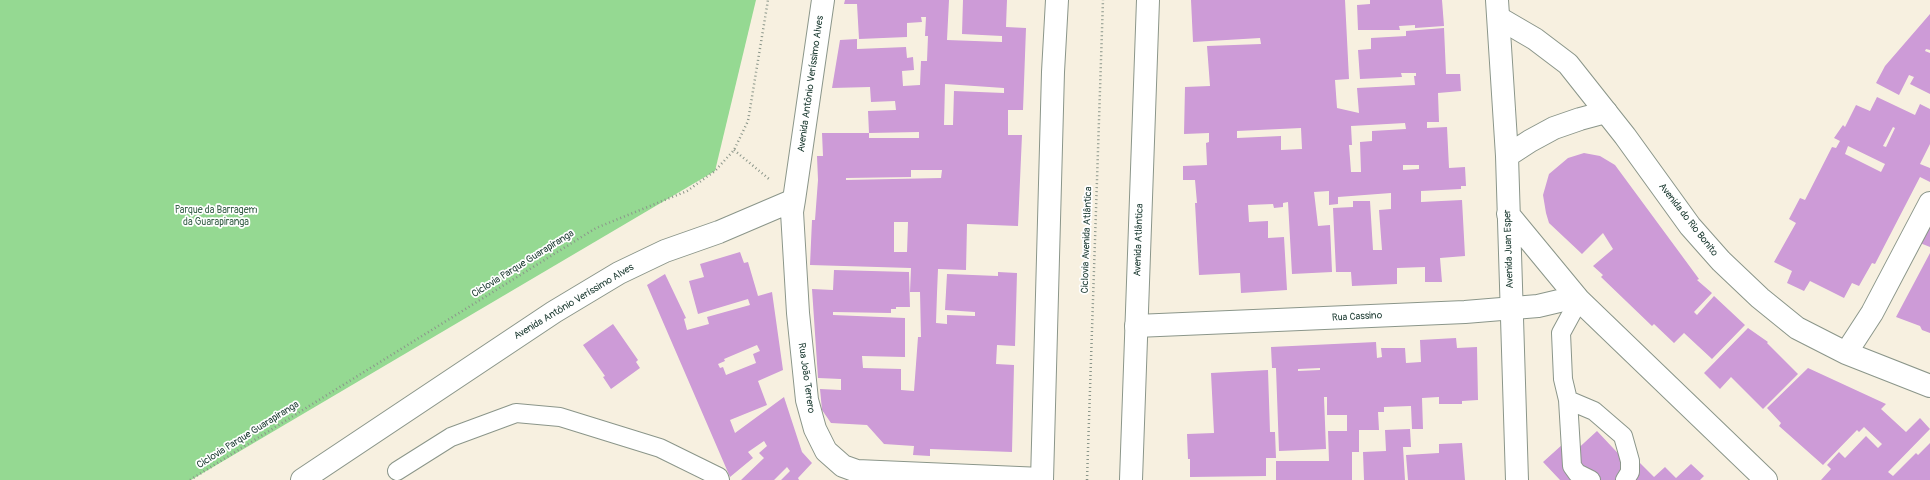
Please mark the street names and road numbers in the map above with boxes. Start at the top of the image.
street label: Avenida Antônio Veríssimo Alves [795,15,827,153]
street label: Avenida do Rio Bonito [1656,181,1720,259]
street label: Ciclovia Avenida Atlântica [1079,186,1095,294]
street label: Avenida Atlântica [1132,203,1146,277]
street label: Avenida Juan Esper [1502,209,1516,289]
street label: Ciclovia Parque Guarapiranga [470,228,576,300]
street label: Avenida Antônio Veríssimo Alves [512,261,636,343]
street label: Rua Cassino [1332,310,1382,324]
street label: Rua João Terrero [795,342,817,414]
street label: Ciclovia Parque Guarapiranga [195,399,301,471]

